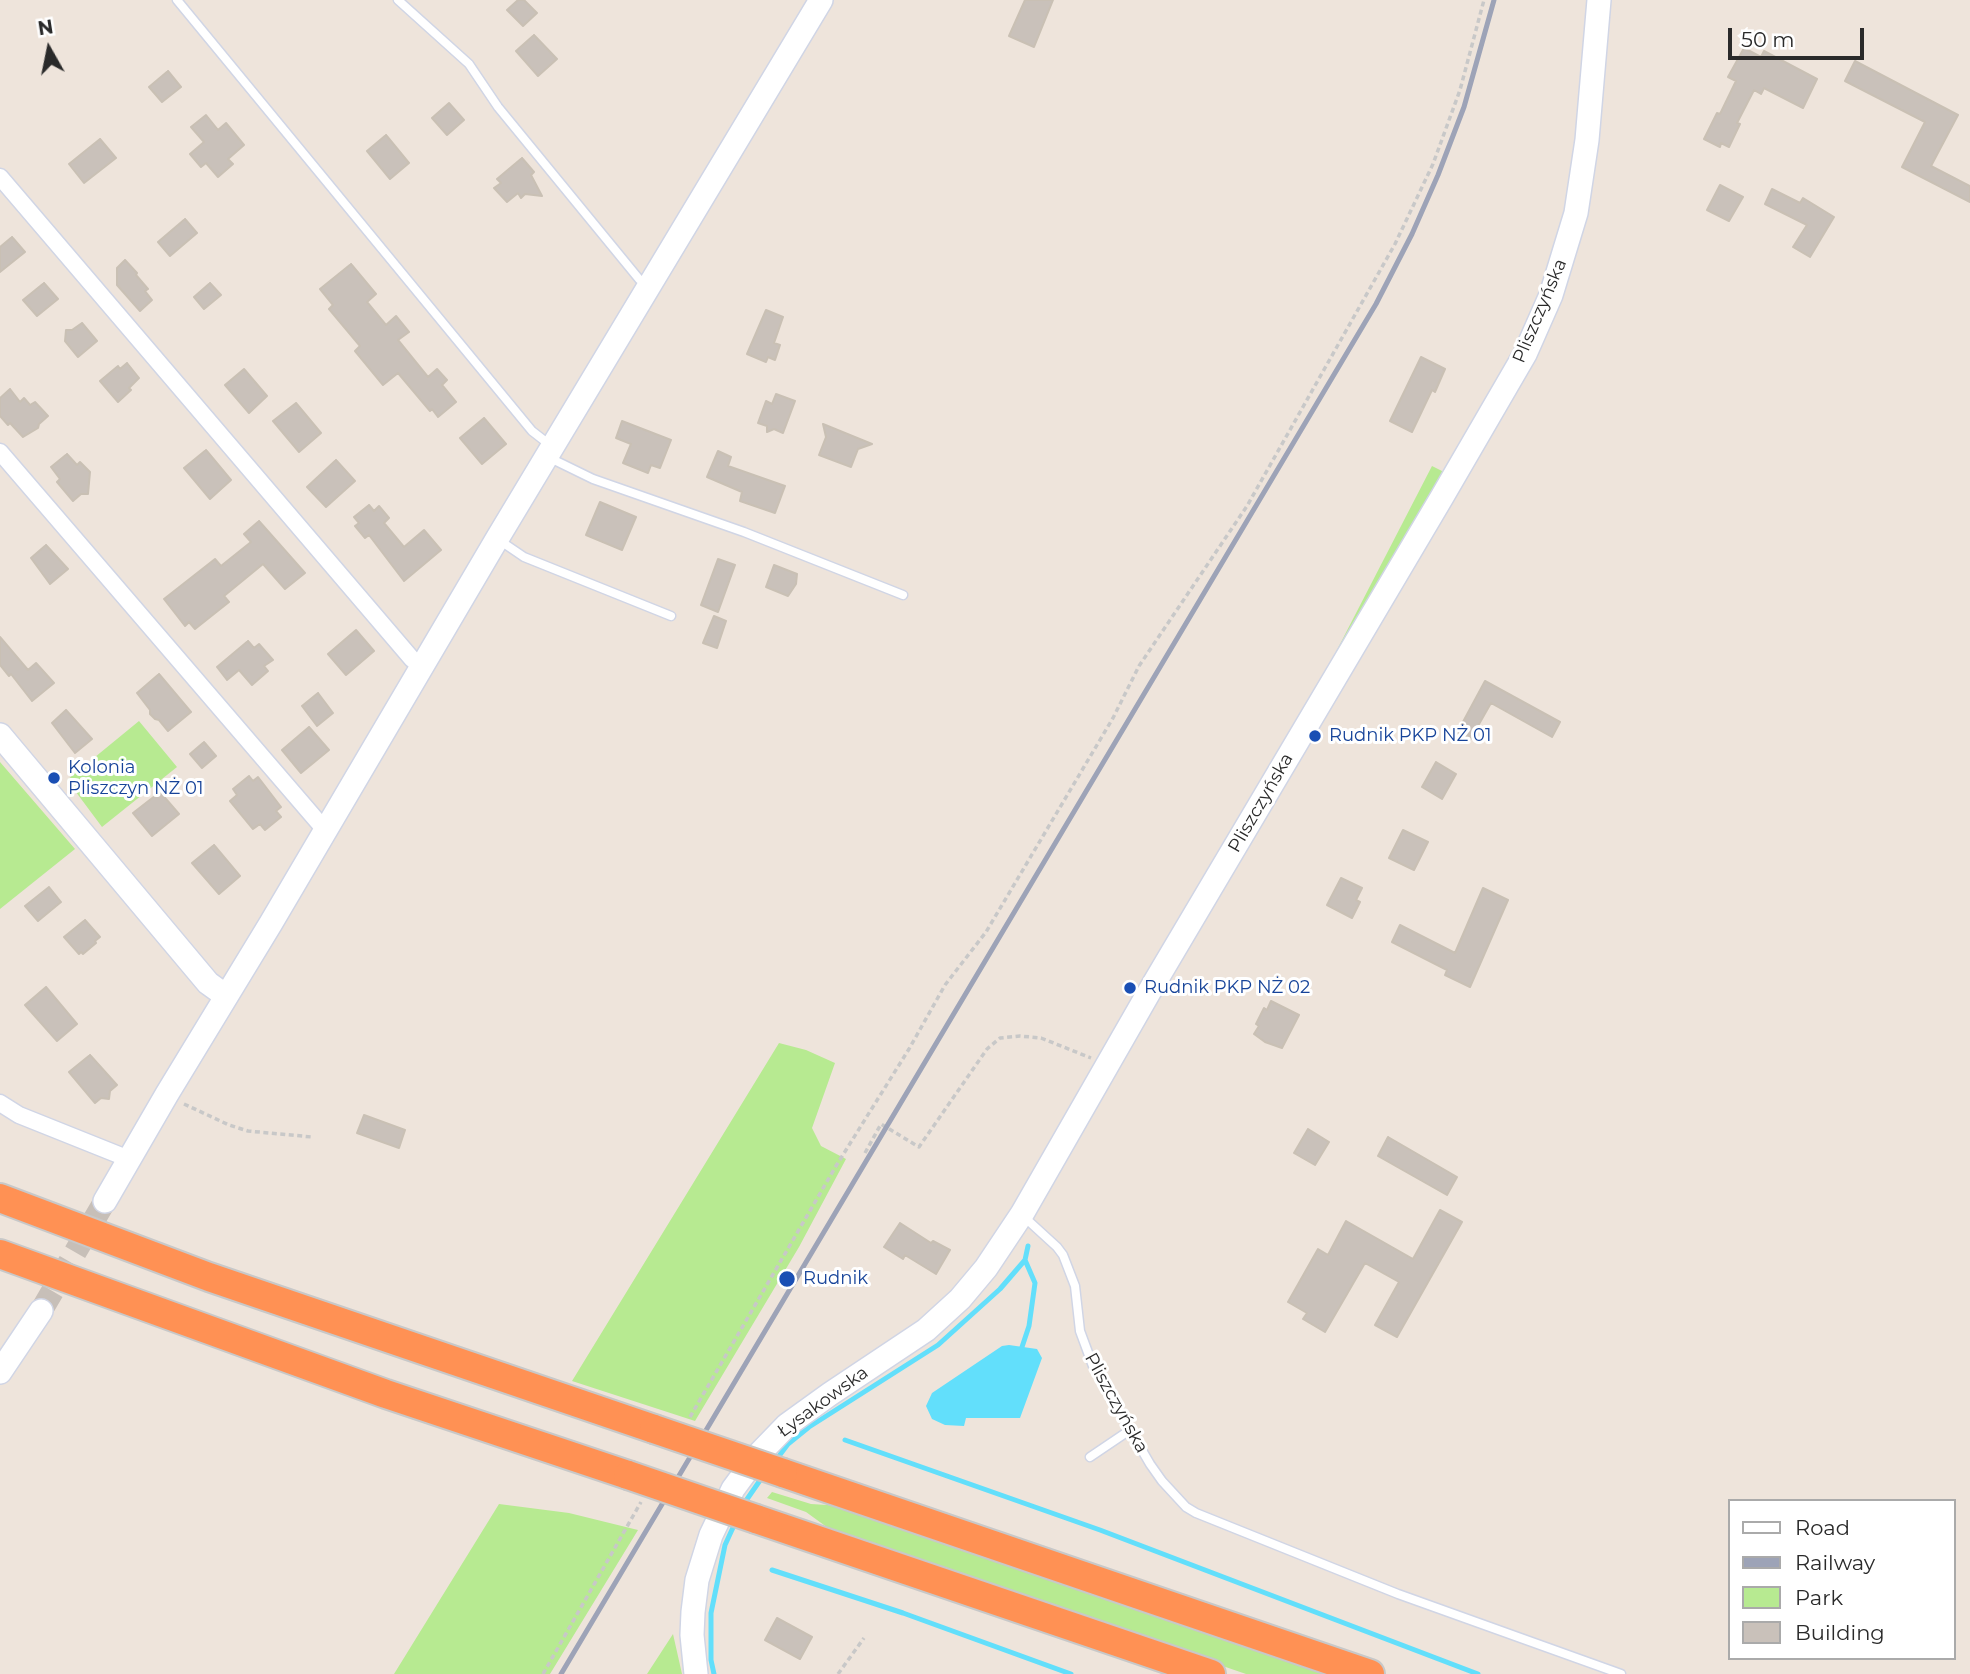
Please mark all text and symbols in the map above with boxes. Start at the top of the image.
north arrow [14,14,84,84]
scale bar [1732,14,1868,58]
text: N [36,15,55,40]
text: 50 m [1741,27,1795,52]
street label: Pliszczyńska [1508,256,1572,366]
place label: Rudnik PKP NŻ 01 [1329,725,1491,747]
marker: Rudnik PKP NŻ 01 [1307,728,1323,744]
street label: Pliszczyńska [1224,749,1298,857]
place label: Kolonia Pliszczyn NŻ 01 [68,757,203,800]
marker: Kolonia Pliszczyn NŻ 01 [46,770,62,786]
place label: Rudnik PKP NŻ 02 [1144,977,1310,999]
marker: Rudnik PKP NŻ 02 [1122,980,1138,996]
place label: Rudnik [803,1268,868,1290]
marker: Rudnik [777,1269,797,1289]
street label: Pliszczyńska [1080,1349,1152,1457]
street label: Łysakowska [773,1362,873,1442]
legend [1728,1499,1956,1660]
text: Road [1795,1515,1850,1540]
text: Railway [1795,1550,1875,1575]
text: Park [1795,1585,1843,1610]
text: Building [1795,1620,1885,1645]

